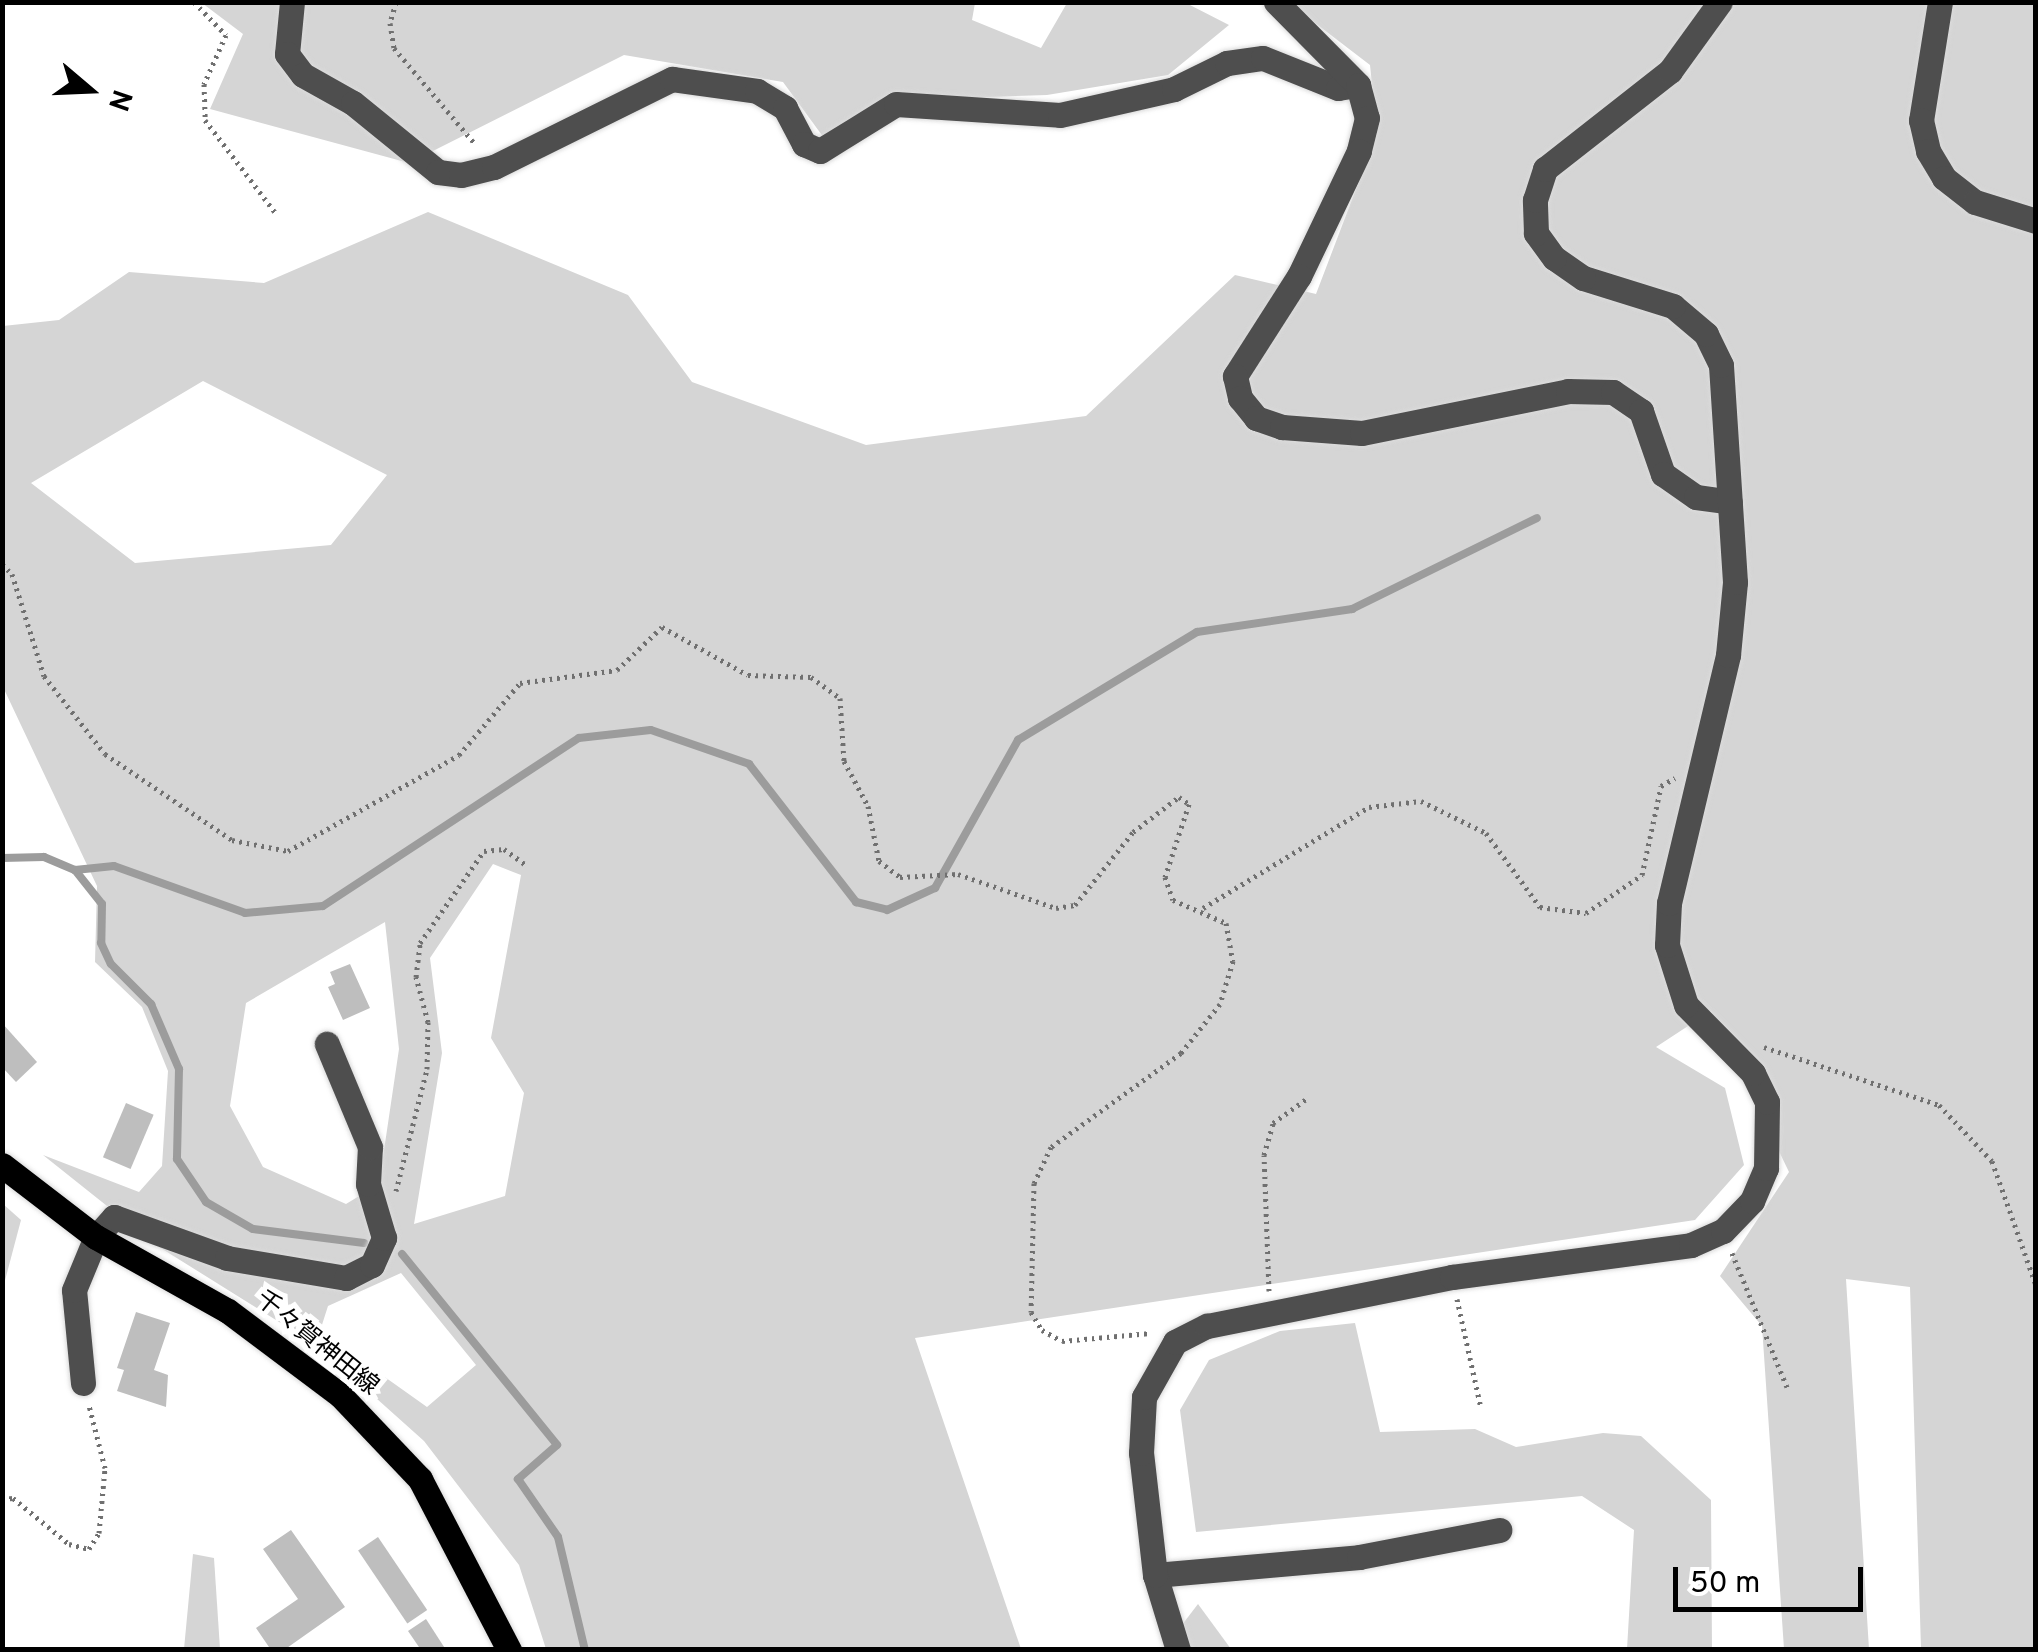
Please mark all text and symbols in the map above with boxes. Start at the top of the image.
north arrow [40,40,140,140]
text: N [98,84,139,115]
street label: 千々賀神田線 [248,1285,384,1403]
scale bar [1678,1547,1868,1609]
text: 50 m [1690,1566,1760,1603]

